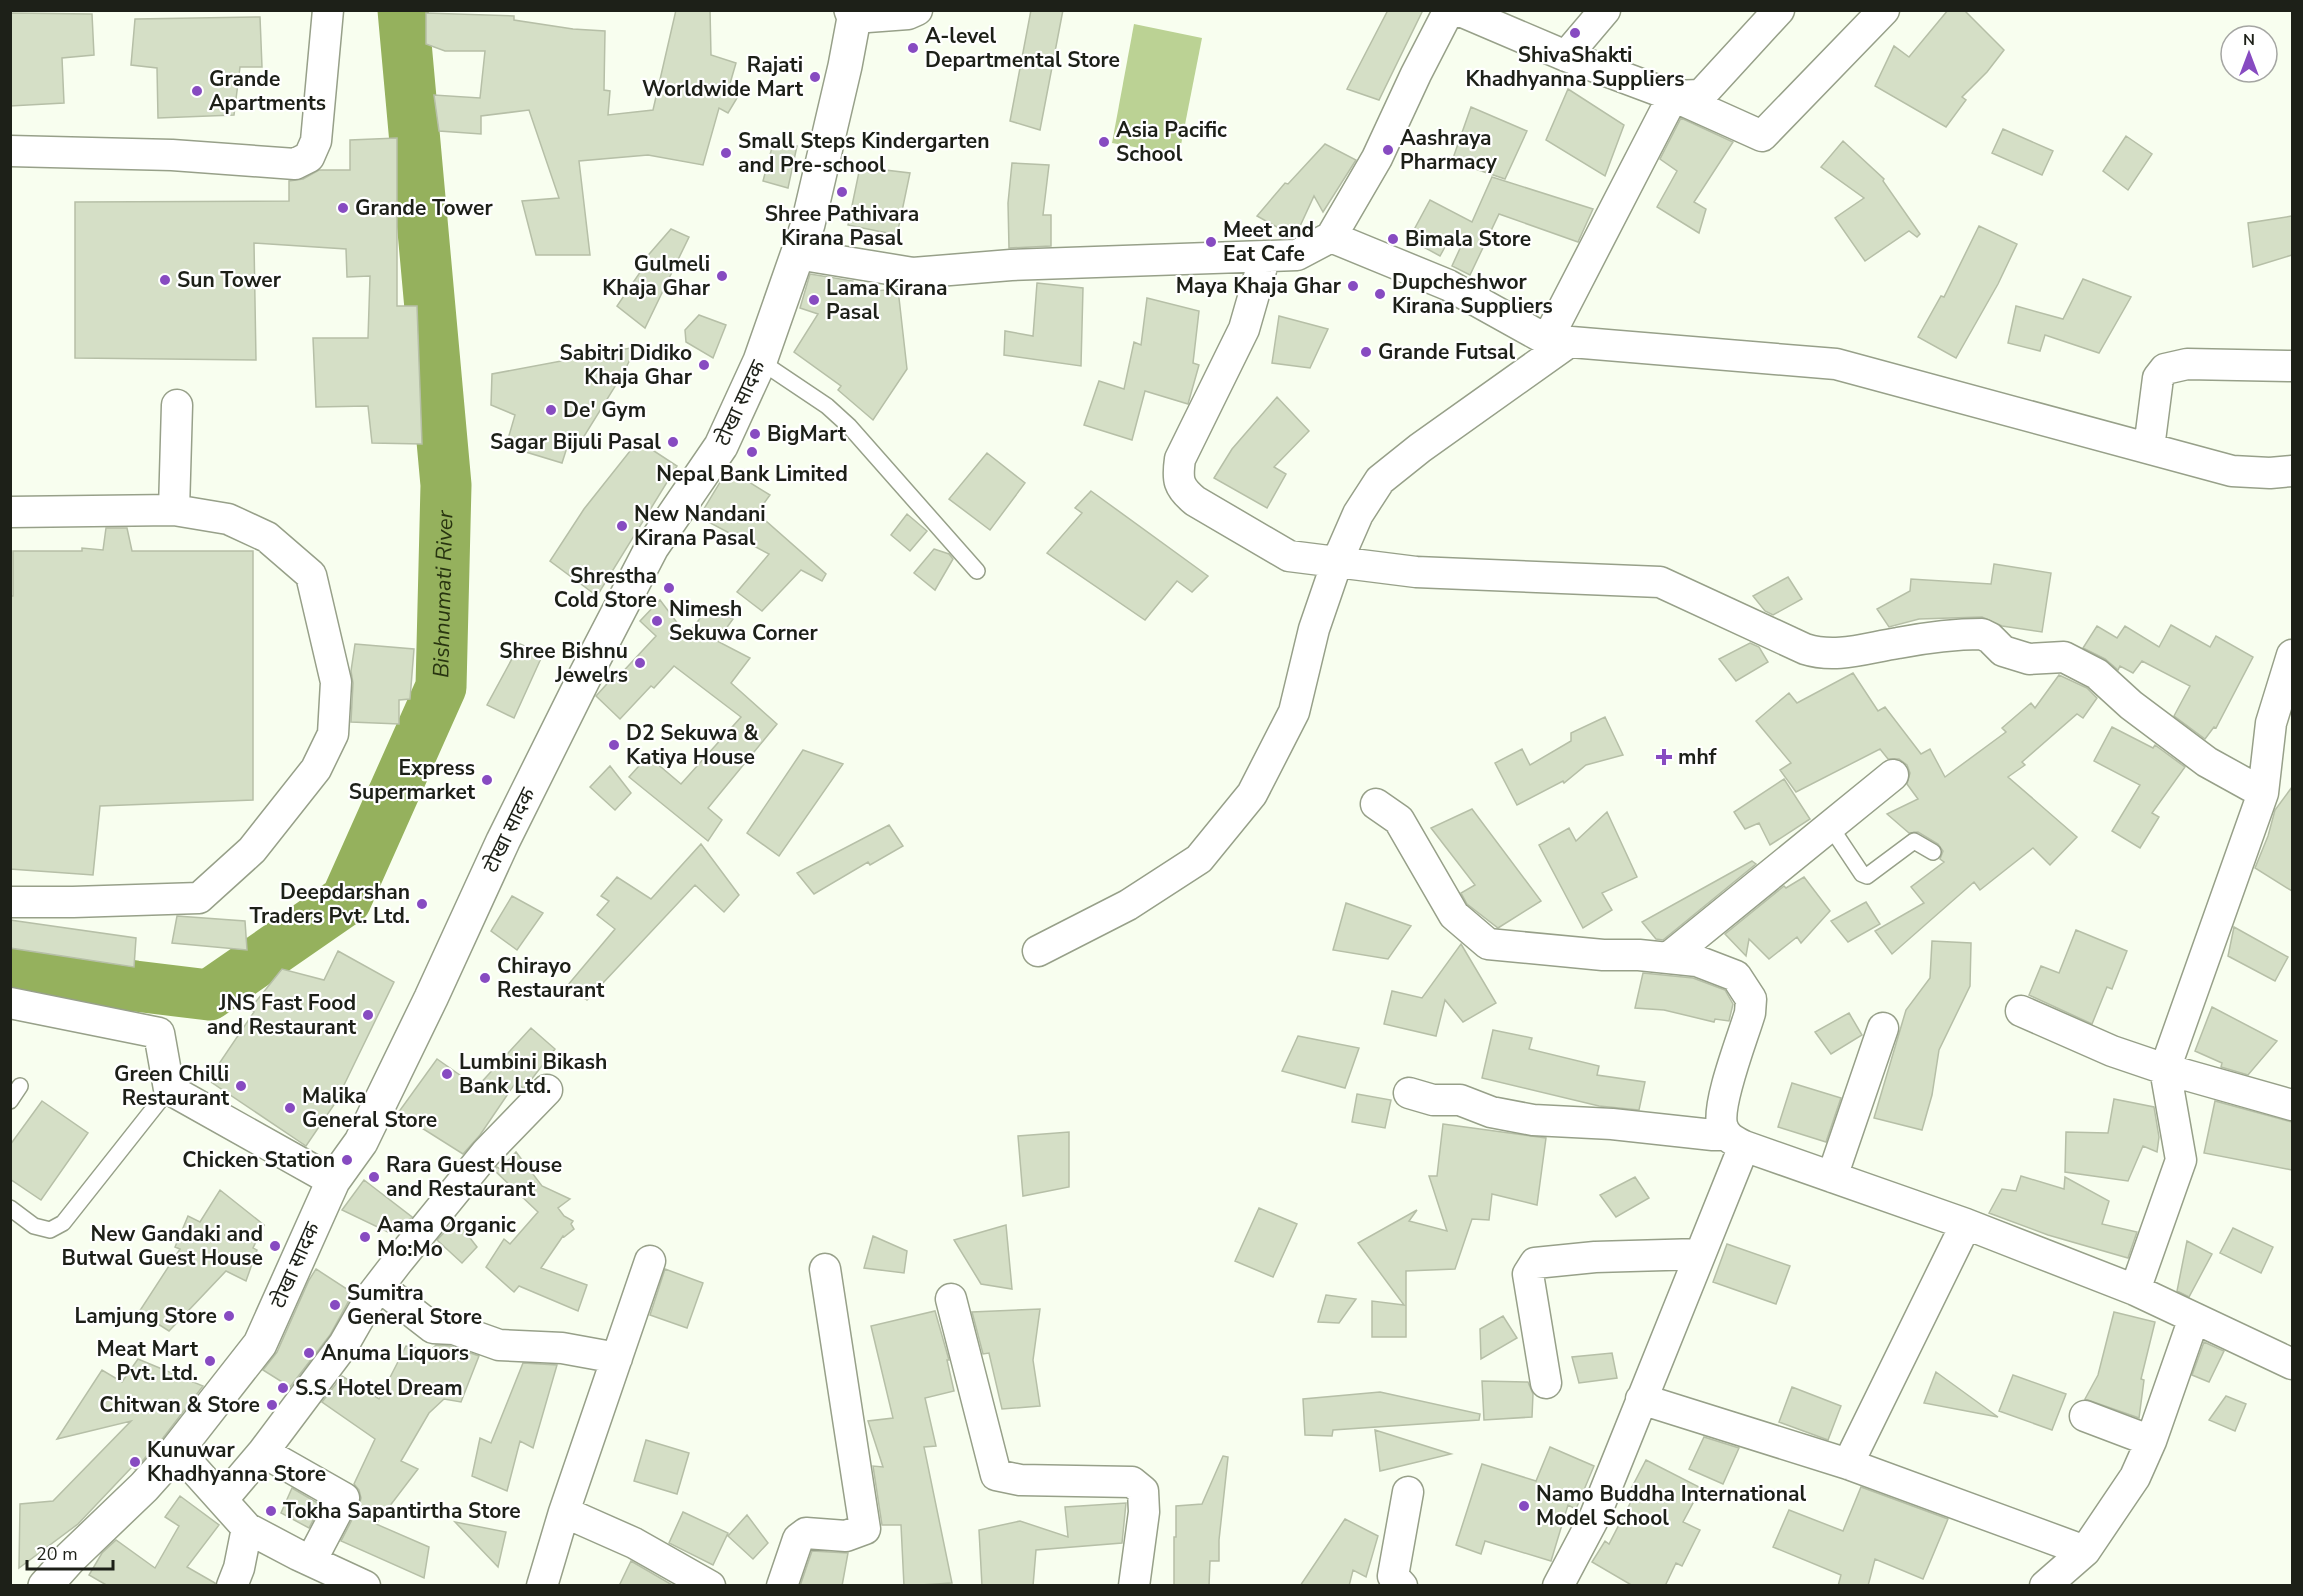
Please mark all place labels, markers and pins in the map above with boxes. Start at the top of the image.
place label: A-level Departmental Store [925,22,1120,74]
marker: ShivaShakti Khadhyanna Suppliers [1568,26,1582,40]
marker: A-level Departmental Store [906,41,920,55]
place label: ShivaShakti Khadhyanna Suppliers [1466,41,1684,93]
place label: Rajati Worldwide Mart [642,51,804,103]
place label: Grande Apartments [209,65,326,117]
marker: Rajati Worldwide Mart [808,70,822,84]
marker: Grande Apartments [190,84,204,98]
place label: Asia Pacific School [1116,116,1227,168]
place label: Aashraya Pharmacy [1400,124,1498,176]
place label: Small Steps Kindergarten and Pre-school [738,127,989,179]
marker: Asia Pacific School [1097,135,1111,149]
marker: Aashraya Pharmacy [1381,143,1395,157]
marker: Small Steps Kindergarten and Pre-school [719,146,733,160]
marker: Shree Pathivara Kirana Pasal [835,185,849,199]
place label: Grande Tower [355,194,493,222]
place label: Shree Pathivara Kirana Pasal [765,200,919,252]
marker: Grande Tower [336,201,350,215]
place label: Meet and Eat Cafe [1223,216,1314,268]
place label: Bimala Store [1405,225,1531,253]
marker: Bimala Store [1386,232,1400,246]
marker: Meet and Eat Cafe [1204,235,1218,249]
place label: Gulmeli Khaja Ghar [602,250,711,302]
place label: Sun Tower [177,266,282,294]
place label: Dupcheshwor Kirana Suppliers [1392,268,1553,320]
marker: Gulmeli Khaja Ghar [715,269,729,283]
place label: Maya Khaja Ghar [1176,272,1342,300]
marker: Sun Tower [158,273,172,287]
place label: Lama Kirana Pasal [826,274,948,326]
marker: Maya Khaja Ghar [1346,279,1360,293]
marker: Dupcheshwor Kirana Suppliers [1373,287,1387,301]
marker: Lama Kirana Pasal [807,293,821,307]
place label: Grande Futsal [1378,338,1515,366]
place label: Sabitri Didiko Khaja Ghar [560,339,693,391]
marker: Grande Futsal [1359,345,1373,359]
marker: Sabitri Didiko Khaja Ghar [697,358,711,372]
place label: De' Gym [563,396,646,424]
marker: De' Gym [544,403,558,417]
place label: BigMart [767,420,847,448]
marker: BigMart [748,427,762,441]
place label: Sagar Bijuli Pasal [490,428,661,456]
marker: Sagar Bijuli Pasal [666,435,680,449]
marker: Nepal Bank Limited [745,445,759,459]
place label: Nepal Bank Limited [656,460,848,488]
place label: New Nandani Kirana Pasal [634,500,766,552]
marker: New Nandani Kirana Pasal [615,519,629,533]
place label: Shrestha Cold Store [554,562,657,614]
marker: Shrestha Cold Store [662,581,676,595]
place label: Nimesh Sekuwa Corner [669,595,818,647]
marker: Nimesh Sekuwa Corner [650,614,664,628]
place label: Shree Bishnu Jewelrs [499,637,628,689]
marker: Shree Bishnu Jewelrs [633,656,647,670]
place label: D2 Sekuwa & Katiya House [626,719,759,771]
marker: D2 Sekuwa & Katiya House [607,738,621,752]
place label: mhf [1678,743,1717,771]
marker: mhf [1655,748,1673,766]
place label: Express Supermarket [349,754,476,806]
marker: Express Supermarket [480,773,494,787]
place label: Deepdarshan Traders Pvt. Ltd. [250,878,410,930]
marker: Deepdarshan Traders Pvt. Ltd. [415,897,429,911]
place label: Chirayo Restaurant [497,952,605,1004]
marker: Chirayo Restaurant [478,971,492,985]
place label: JNS Fast Food and Restaurant [207,989,357,1041]
marker: JNS Fast Food and Restaurant [361,1008,375,1022]
place label: Lumbini Bikash Bank Ltd. [459,1048,607,1100]
place label: Green Chilli Restaurant [114,1060,230,1112]
marker: Lumbini Bikash Bank Ltd. [440,1067,454,1081]
marker: Green Chilli Restaurant [234,1079,248,1093]
place label: Malika General Store [302,1082,437,1134]
marker: Malika General Store [283,1101,297,1115]
place label: Chicken Station [182,1146,335,1174]
place label: Rara Guest House and Restaurant [386,1151,562,1203]
marker: Chicken Station [340,1153,354,1167]
marker: Rara Guest House and Restaurant [367,1170,381,1184]
place label: Aama Organic Mo:Mo [377,1211,516,1263]
place label: New Gandaki and Butwal Guest House [62,1220,263,1272]
marker: Aama Organic Mo:Mo [358,1230,372,1244]
marker: New Gandaki and Butwal Guest House [268,1239,282,1253]
place label: Sumitra General Store [347,1279,482,1331]
marker: Sumitra General Store [328,1298,342,1312]
place label: Lamjung Store [74,1302,217,1330]
marker: Lamjung Store [222,1309,236,1323]
place label: Meat Mart Pvt. Ltd. [97,1335,199,1387]
place label: Anuma Liquors [321,1339,469,1367]
marker: Anuma Liquors [302,1346,316,1360]
marker: Meat Mart Pvt. Ltd. [203,1354,217,1368]
place label: S.S. Hotel Dream [295,1374,463,1402]
marker: S.S. Hotel Dream [276,1381,290,1395]
place label: Chitwan & Store [99,1391,260,1419]
marker: Chitwan & Store [265,1398,279,1412]
place label: Kunuwar Khadhyanna Store [147,1436,326,1488]
marker: Kunuwar Khadhyanna Store [128,1455,142,1469]
place label: Namo Buddha International Model School [1536,1480,1806,1532]
place label: Tokha Sapantirtha Store [283,1497,521,1525]
marker: Namo Buddha International Model School [1517,1499,1531,1513]
marker: Tokha Sapantirtha Store [264,1504,278,1518]

